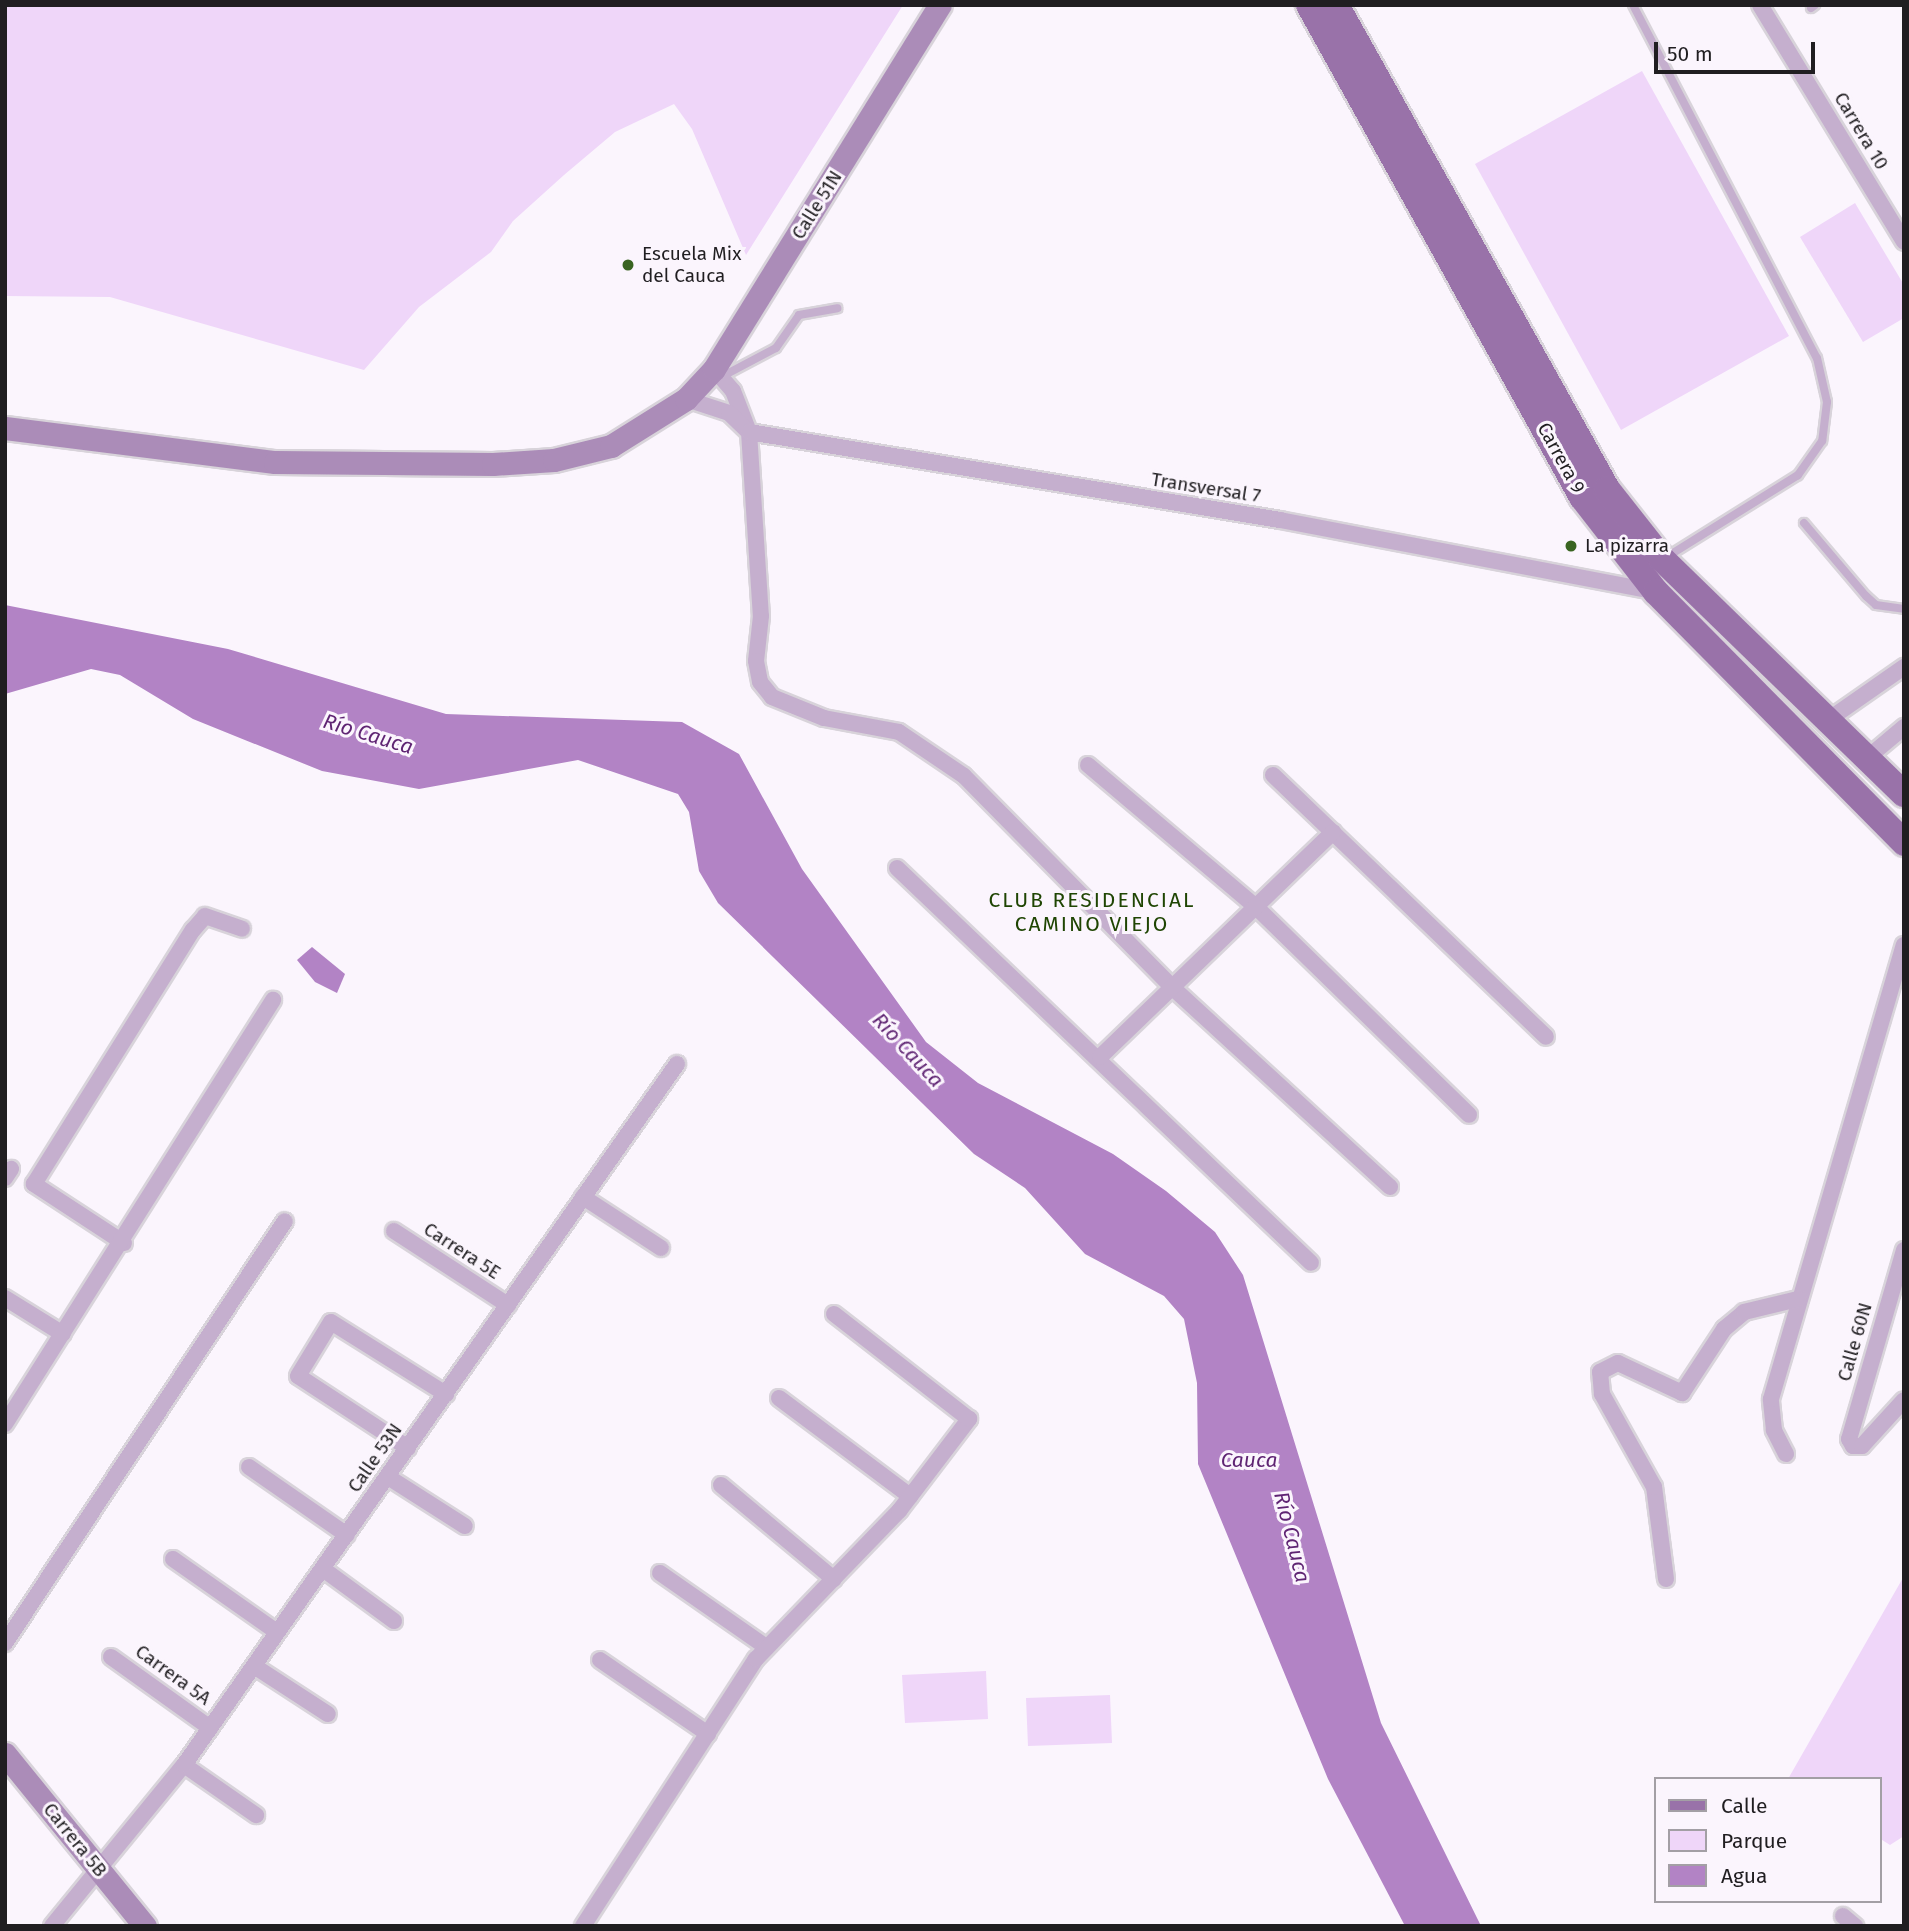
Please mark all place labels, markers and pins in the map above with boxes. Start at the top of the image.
place label: Escuela Mix del Cauca [642,243,741,287]
marker: Escuela Mix del Cauca [620,257,636,273]
place label: La pizarra [1585,535,1669,557]
marker: La pizarra [1563,538,1579,554]

